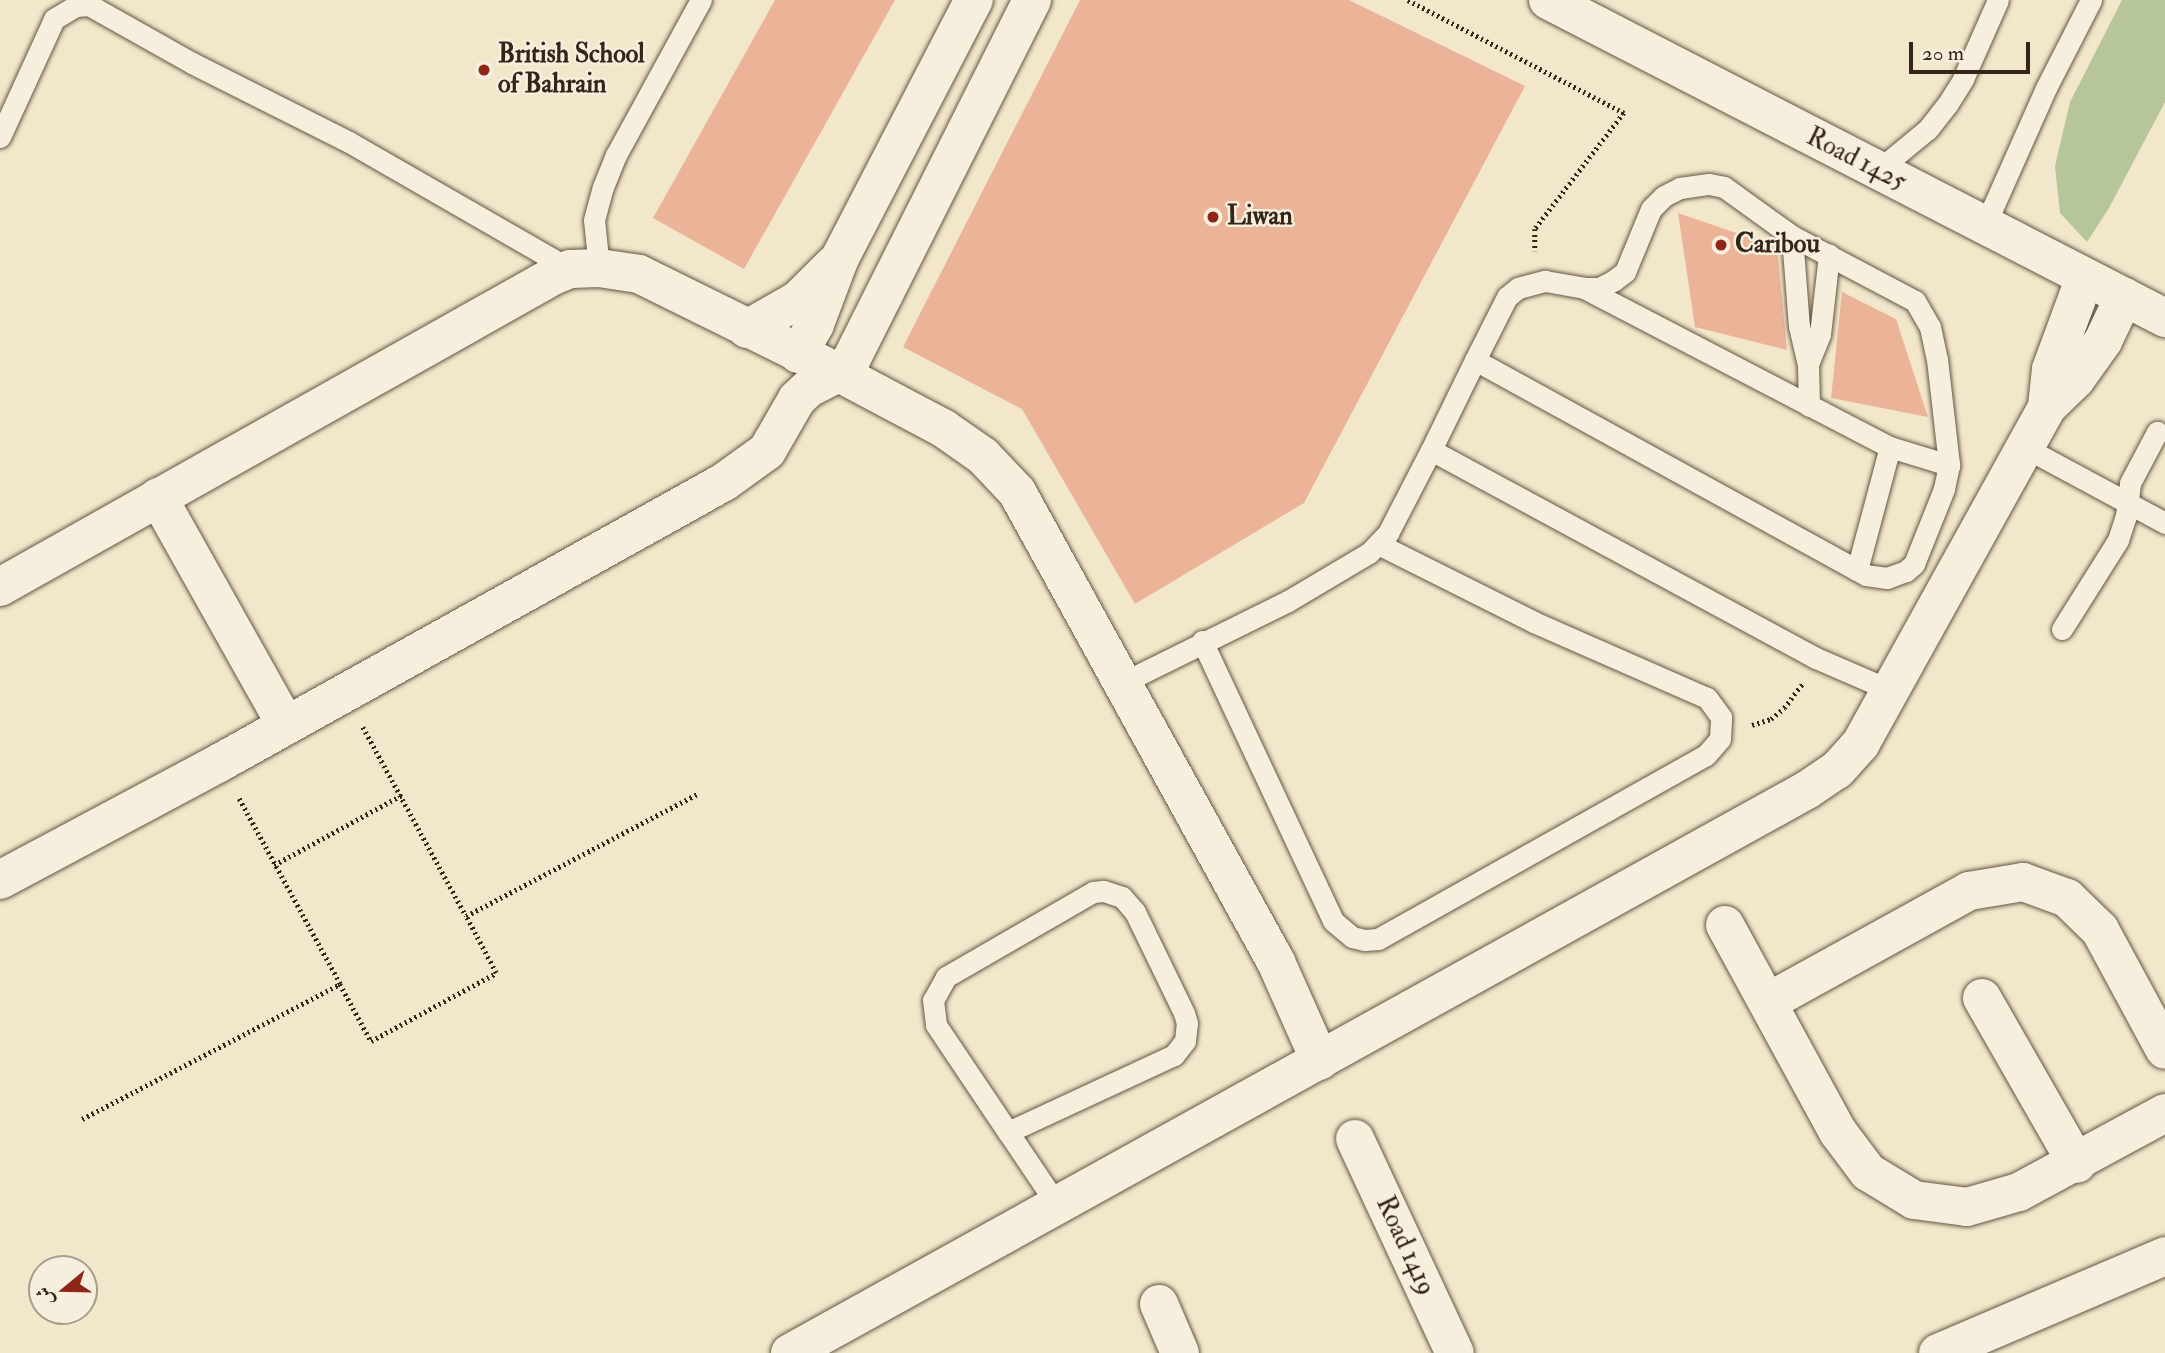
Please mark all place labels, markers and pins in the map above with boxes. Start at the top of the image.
place label: British School of Bahrain [498,39,645,100]
marker: British School of Bahrain [476,62,492,78]
place label: Liwan [1227,201,1293,233]
marker: Liwan [1205,209,1221,225]
place label: Caribou [1735,229,1820,261]
marker: Caribou [1713,237,1729,253]

